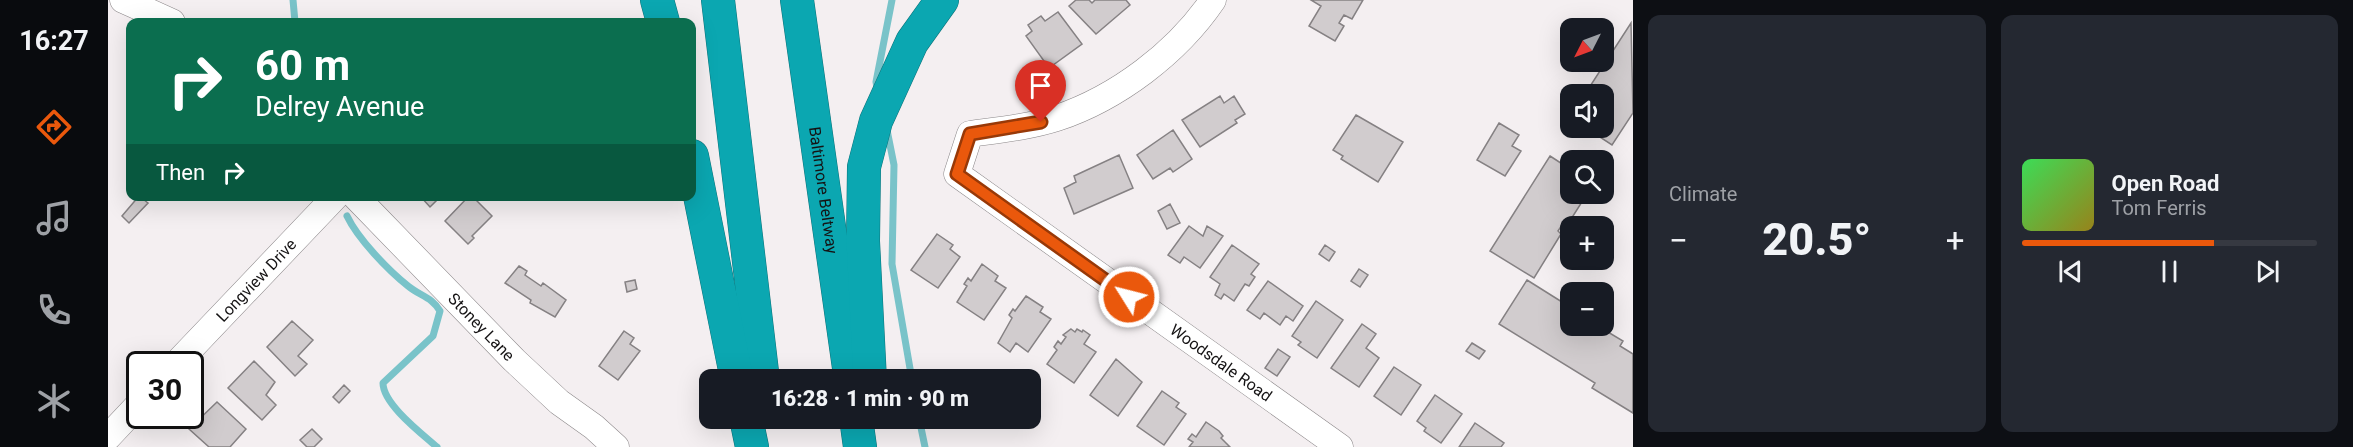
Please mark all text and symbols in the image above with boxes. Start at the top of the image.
north arrow [1560,18,1614,72]
map controls [1560,18,1614,336]
text: 16:27 [19,25,89,57]
text: 60 m [255,41,350,90]
icon: right [156,42,234,120]
pin [1015,60,1066,122]
icon: arrive [1024,69,1057,102]
button: sound [1560,84,1614,138]
text: Delrey Avenue [255,91,424,123]
icon: directions [33,106,75,148]
street label: Baltimore Beltway [805,125,842,255]
button: search [1560,150,1614,204]
icon: right [217,156,250,189]
text: Then [156,160,205,185]
text: Open Road [2112,171,2219,196]
text: Climate [1669,182,1737,206]
text: Tom Ferris [2112,196,2207,220]
icon: music [33,197,75,239]
text: 20.5° [1762,213,1871,266]
button: + [1560,216,1614,270]
text: − [1669,221,1688,260]
text: + [1946,221,1964,260]
street label: Longview Drive [212,234,300,326]
icon: previous [2054,255,2087,288]
icon: pause [2153,255,2186,288]
icon: next [2251,255,2284,288]
position arrow [1097,265,1161,329]
button: − [1560,282,1614,336]
icon: phone [33,289,75,331]
street label: Stoney Lane [445,289,519,365]
street label: Woodsdale Road [1167,320,1276,405]
speed limit sign: 30 [126,351,204,429]
icon: climate [33,380,75,422]
text: 16:28 · 1 min · 90 m [771,386,969,411]

